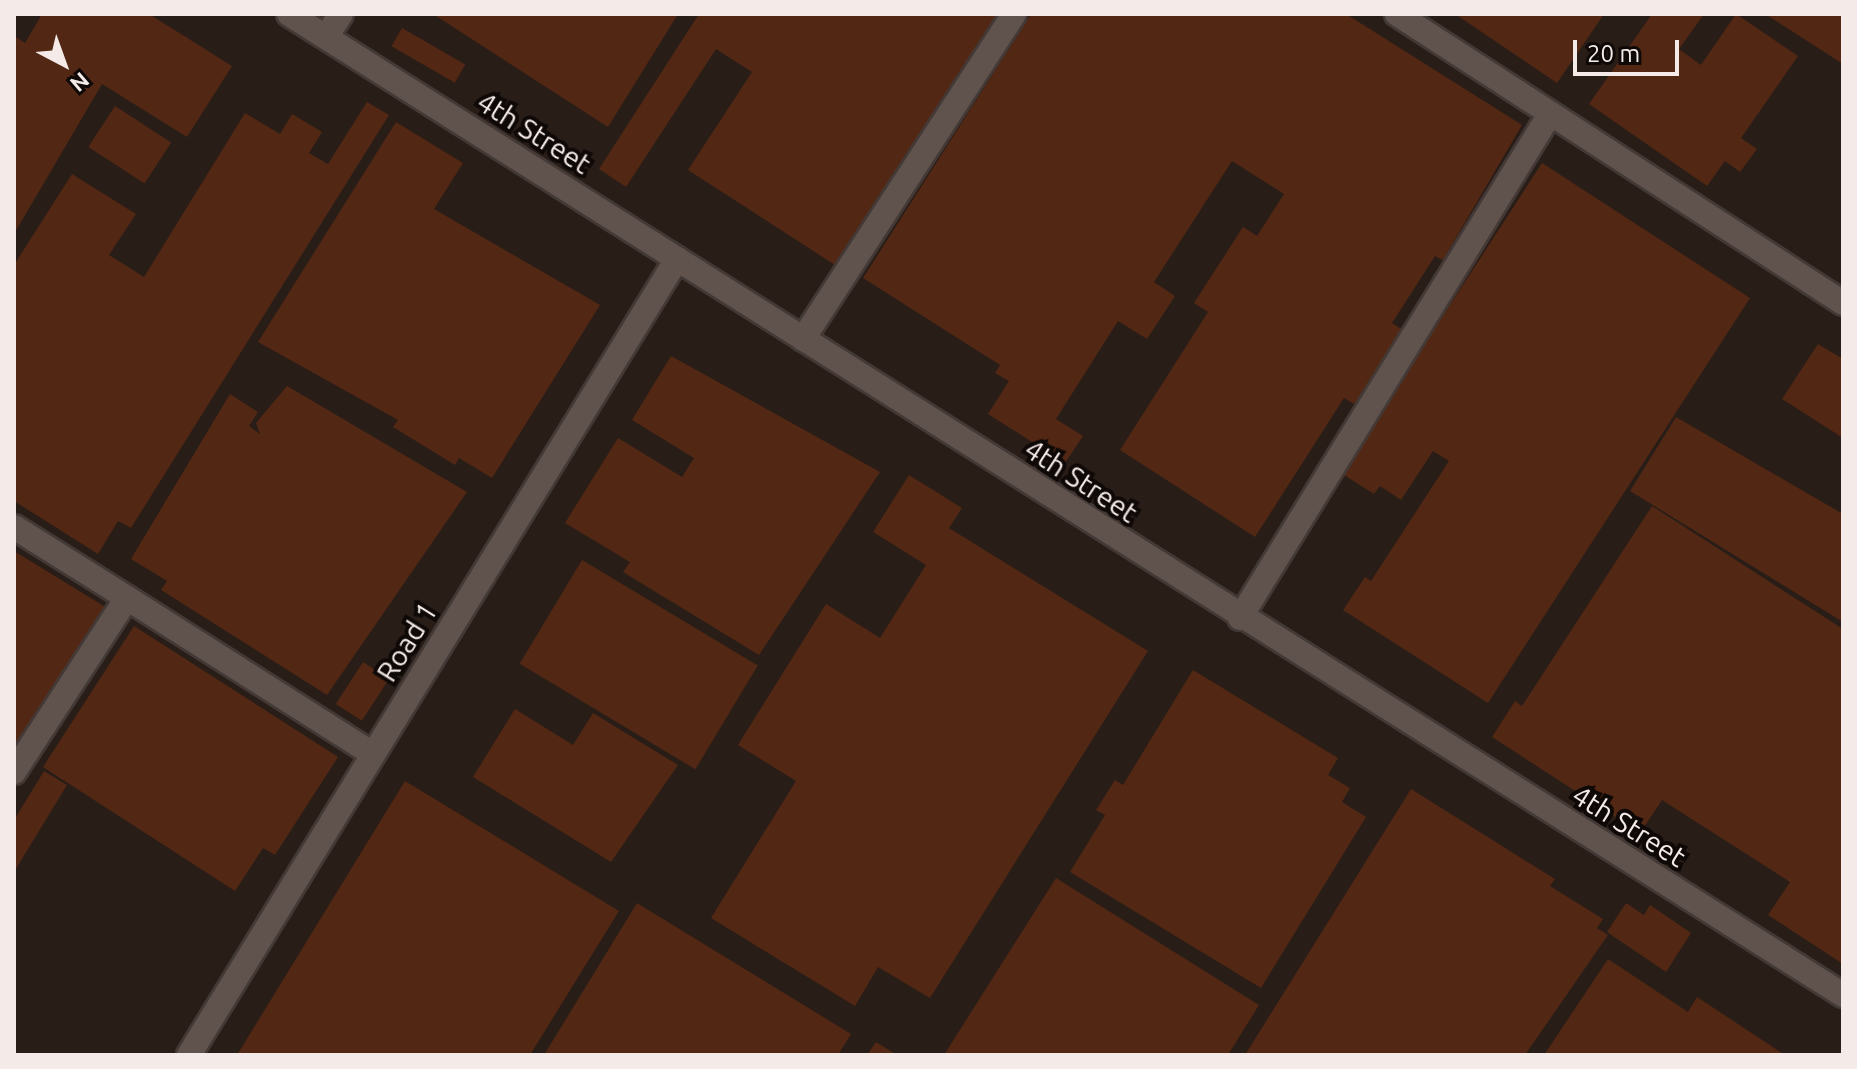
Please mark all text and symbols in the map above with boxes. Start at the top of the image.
north arrow [24,24,104,104]
scale bar [1577,24,1683,74]
text: 20 m [1587,40,1640,67]
text: N [66,68,94,97]
street label: 4th Street [471,85,597,181]
street label: 4th Street [1018,432,1144,530]
street label: Road 1 [370,596,444,688]
street label: 4th Street [1566,778,1692,874]

